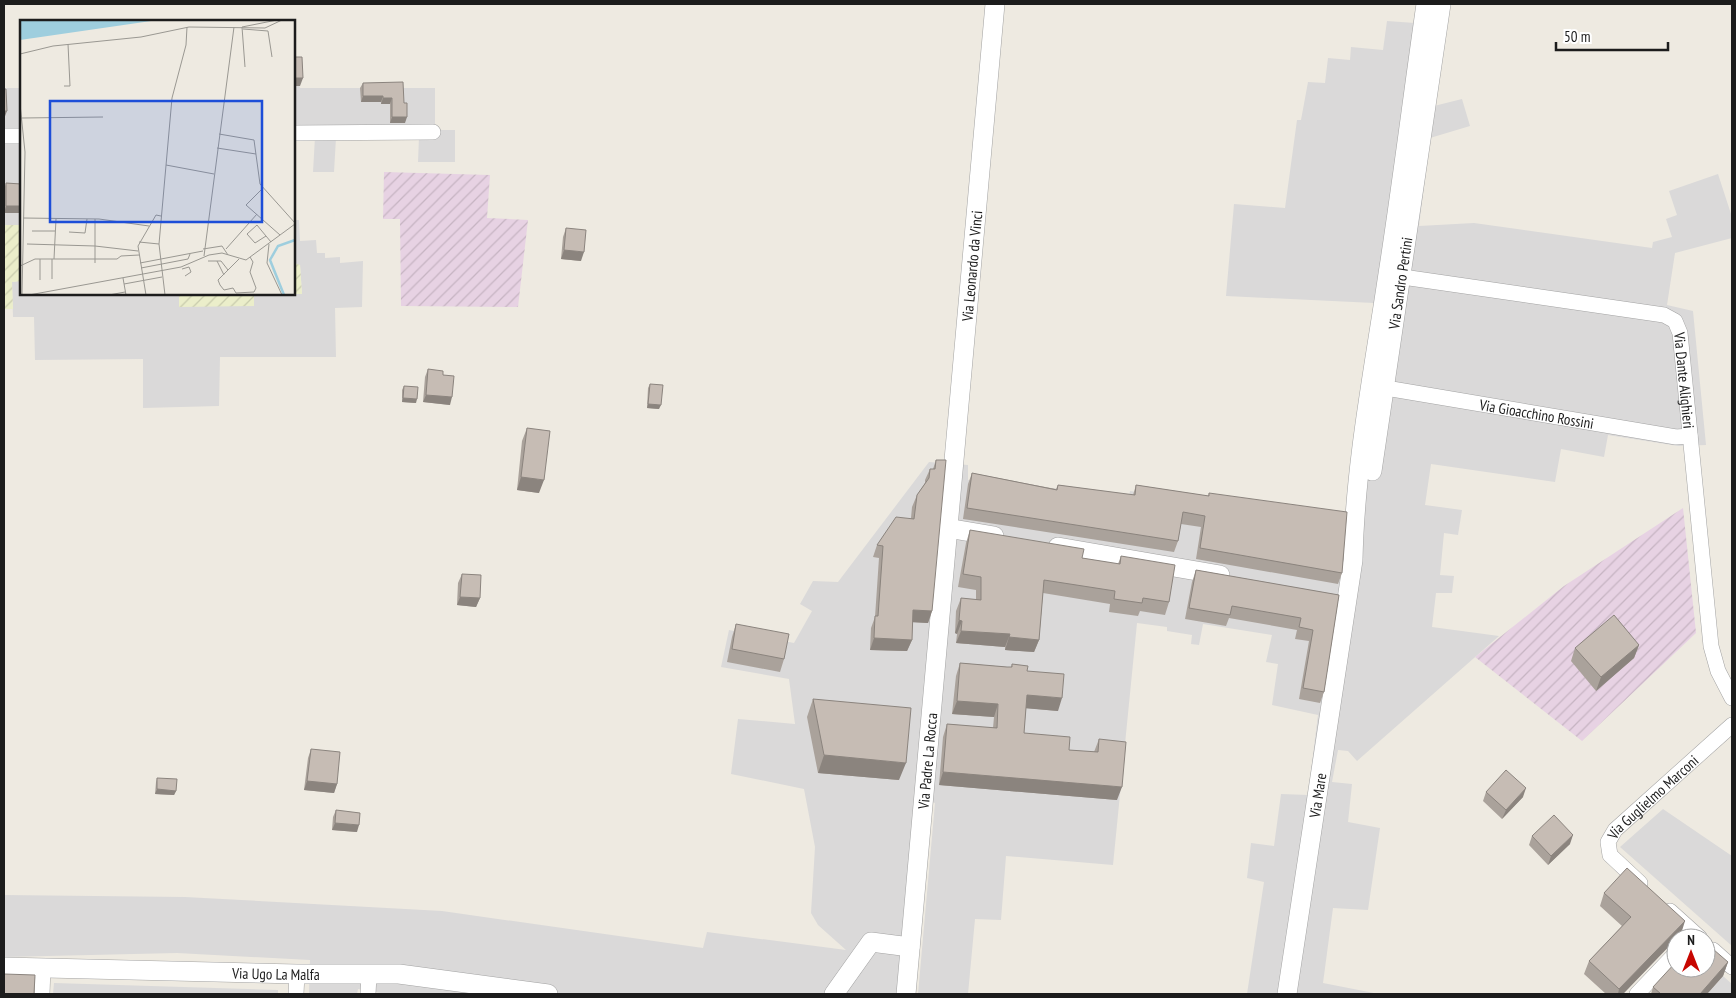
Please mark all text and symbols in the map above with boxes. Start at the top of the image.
inset map [20,20,295,295]
scale bar [1556,20,1668,52]
text: 50 m [1564,27,1590,46]
street label: Via Leonardo da Vinci [957,210,986,323]
street label: Via Sandro Pertini [1383,236,1416,331]
street label: Via Dante Alighieri [1670,330,1699,429]
street label: Via Gioacchino Rossini [1477,394,1595,432]
street label: Via Padre La Rocca [913,712,941,811]
street label: Via Guglielmo Marconi [1602,751,1702,843]
street label: Via Mare [1304,771,1330,820]
north arrow [1666,928,1716,978]
text: N [1687,931,1695,949]
street label: Via Ugo La Malfa [231,963,320,984]

